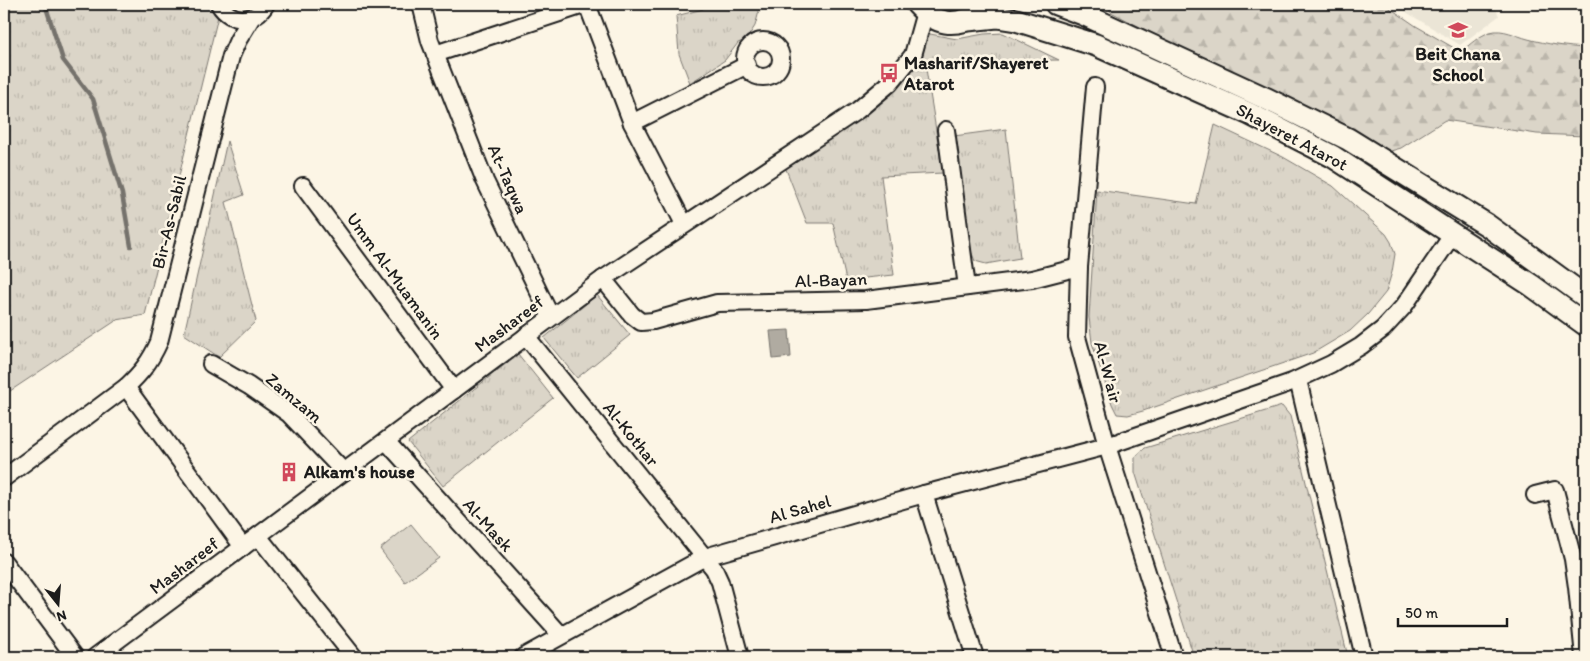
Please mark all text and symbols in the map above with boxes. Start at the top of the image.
school or university icon: Beit Chana School [1447,19,1469,41]
place label: Beit Chana School [1415,43,1501,86]
place label: Masharif/Shayeret Atarot [903,52,1049,95]
bus stop icon: Masharif/Shayeret Atarot [878,62,900,84]
street label: Shayeret Atarot [1232,98,1352,176]
street label: At-Taqwa [483,141,533,217]
street label: Bir-As-Sabil [147,173,191,271]
street label: Umm Al-Muamanin [342,208,448,344]
street label: Al-Bayan [794,268,868,292]
street label: Mashareef [470,291,548,357]
street label: Al-W'air [1089,339,1127,406]
street label: Zamzam [261,368,327,428]
street label: Al-Kothar [598,397,664,471]
building icon: Alkam's house [278,461,300,483]
place label: Alkam's house [303,461,415,483]
street label: Al Sahel [767,490,833,528]
street label: Al-Mask [458,494,518,557]
street label: Mashareef [145,533,223,599]
north arrow [32,578,82,628]
scale bar [1398,596,1506,628]
text: 50 m [1405,604,1438,622]
text: N [55,606,69,625]

